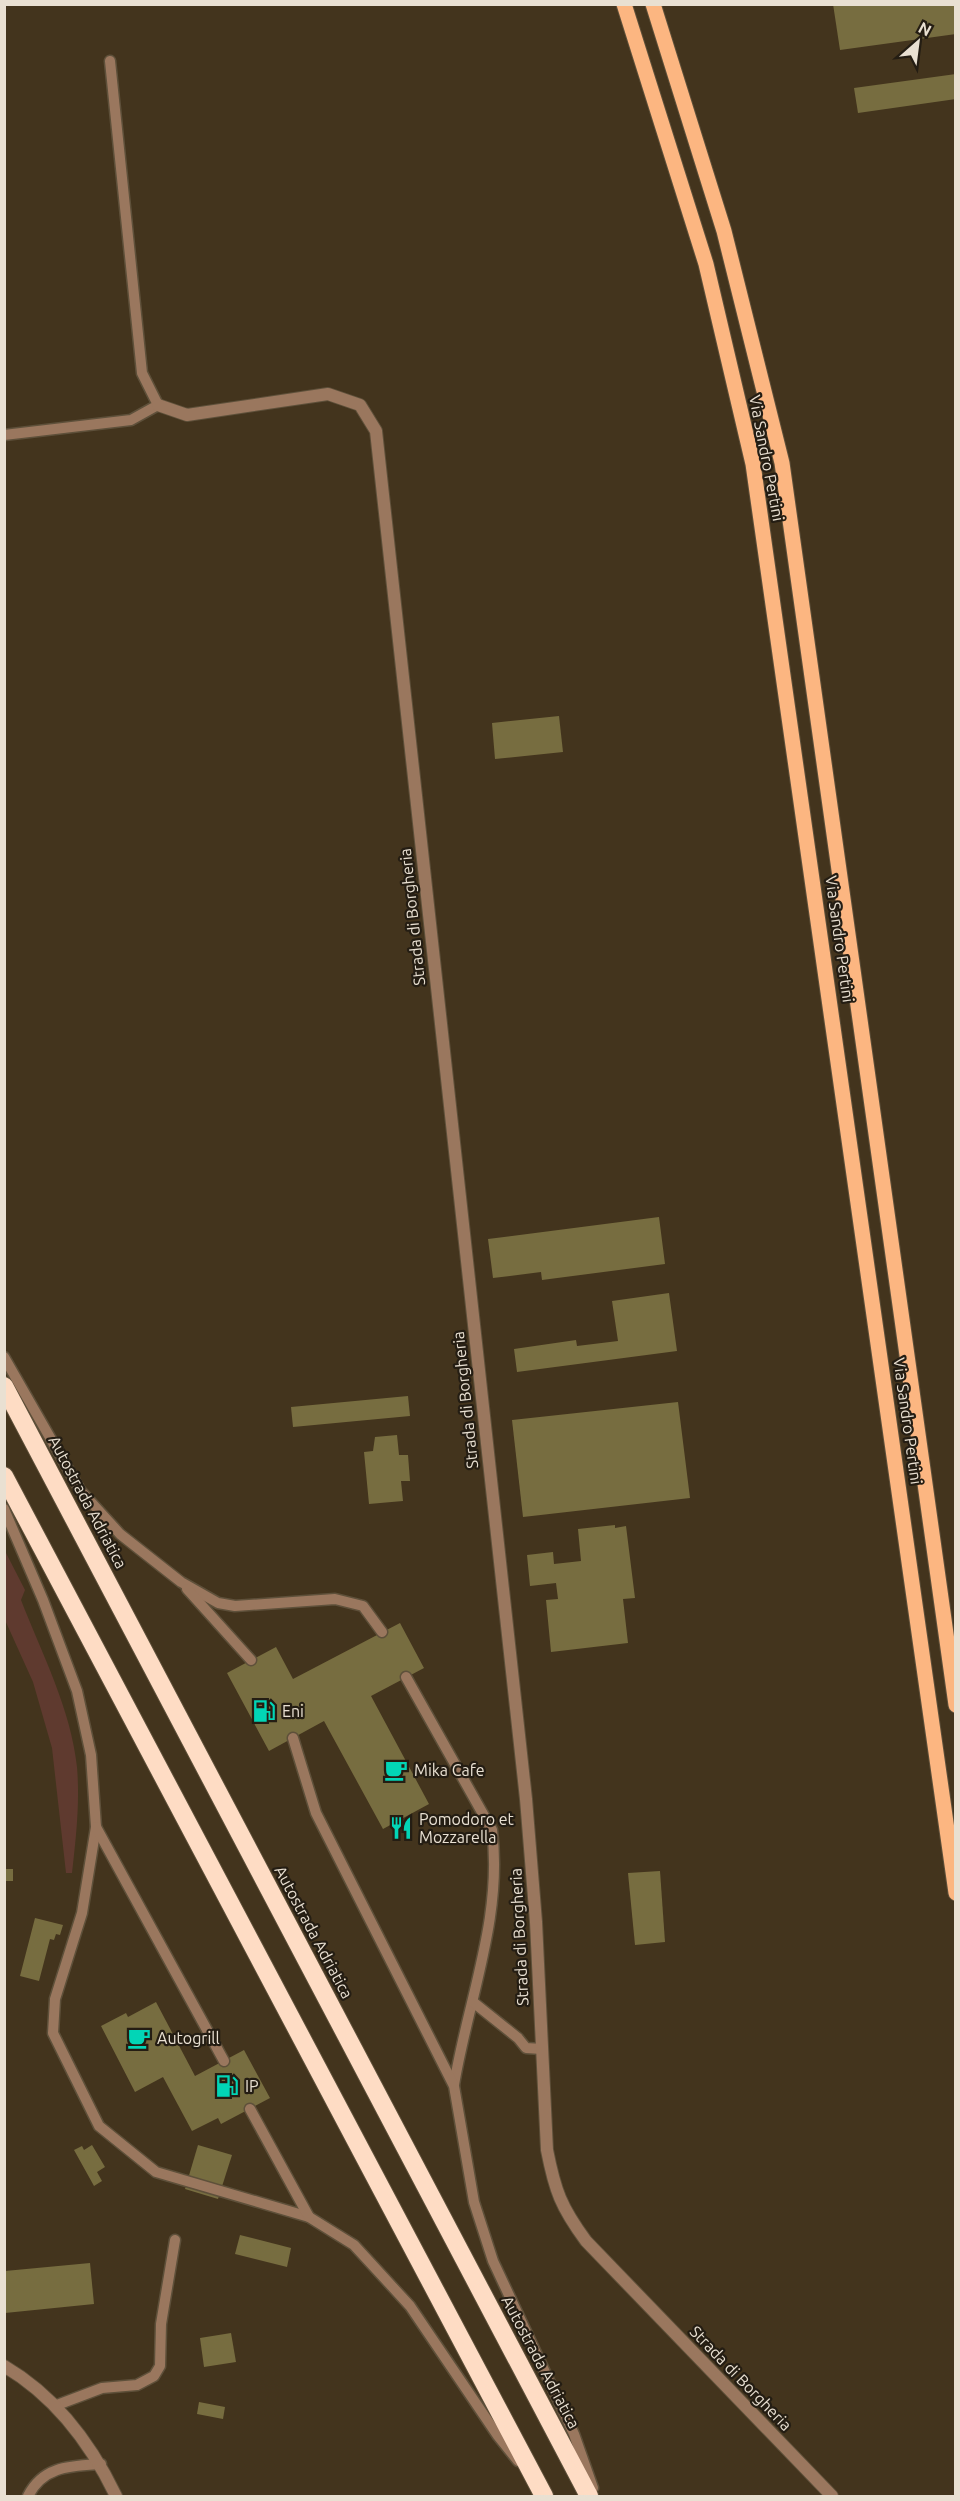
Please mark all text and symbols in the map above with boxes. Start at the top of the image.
north arrow [888,12,948,72]
text: N [916,18,935,40]
street label: Via Sandro Pertini [746,393,788,523]
street label: Strada di Borgheria [396,847,428,987]
street label: Via Sandro Pertini [822,874,858,1004]
street label: Strada di Borgheria [449,1330,481,1470]
street label: Via Sandro Pertini [890,1356,926,1486]
street label: Autostrada Adriatica [45,1433,131,1571]
fuel station icon: Eni [251,1698,277,1724]
place label: Eni [282,1702,304,1720]
cafe icon: Mika Cafe [383,1757,409,1783]
place label: Mika Cafe [414,1761,485,1779]
place label: Pomodoro et Mozzarella [419,1810,515,1846]
restaurant icon: Pomodoro et Mozzarella [388,1815,414,1841]
street label: Autostrada Adriatica [271,1863,357,2001]
street label: Strada di Borgheria [506,1868,532,2006]
cafe icon: Autogrill [126,2025,152,2051]
place label: Autogrill [157,2029,220,2047]
fuel station icon: IP [214,2073,240,2099]
place label: IP [245,2077,259,2095]
street label: Autostrada Adriatica [498,2293,584,2431]
street label: Strada di Borgheria [687,2322,795,2434]

